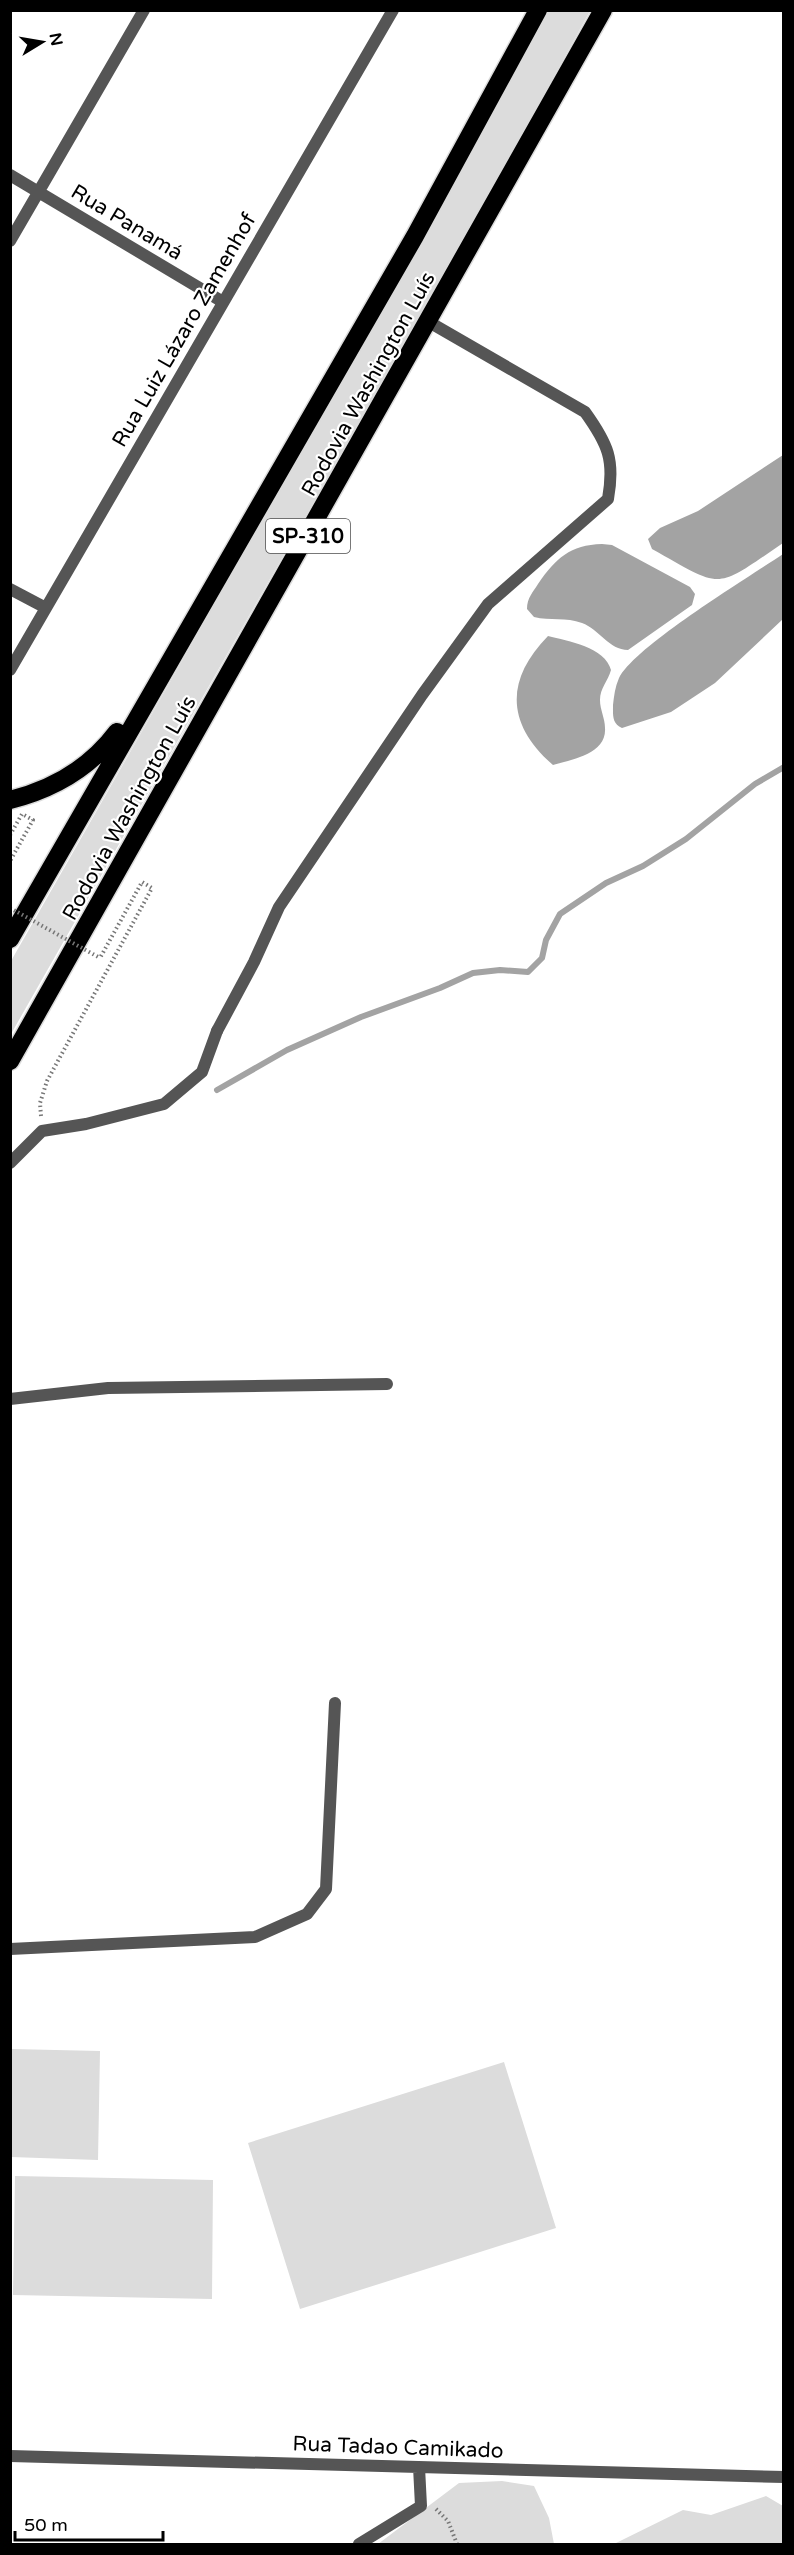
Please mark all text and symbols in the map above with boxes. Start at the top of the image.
north arrow [12,12,72,72]
text: N [45,31,67,48]
street label: Rua Panamá [66,179,187,266]
street label: Rua Luiz Lázaro Zamenhof [107,209,262,452]
street label: Rodovia Washington Luís [296,268,441,501]
road number: SP-310 [266,519,350,553]
street label: Rodovia Washington Luís [57,692,202,925]
street label: Rua Tadao Camikado [292,2431,504,2464]
scale bar [15,2504,164,2542]
text: 50 m [24,2514,68,2536]

